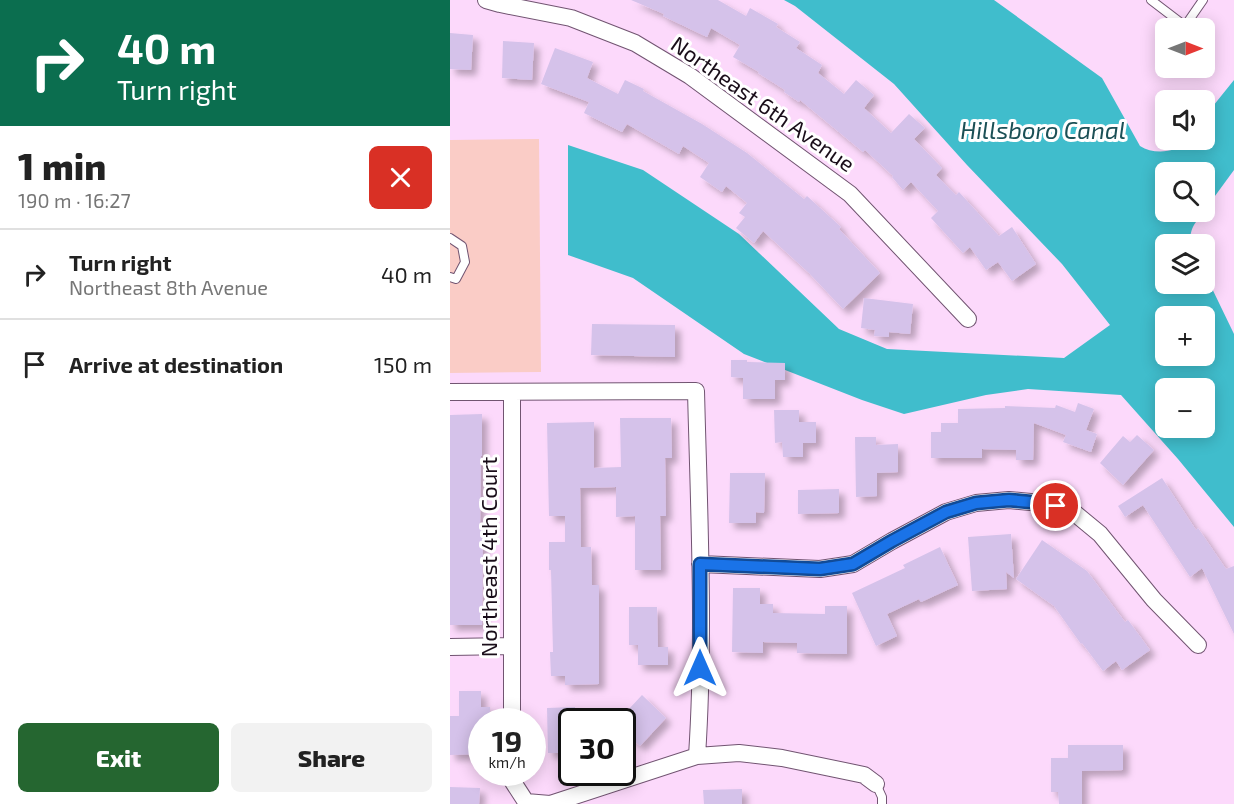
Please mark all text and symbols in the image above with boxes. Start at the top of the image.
north arrow [1155,18,1215,78]
map controls [1155,18,1215,438]
text: 40 m [117,22,216,72]
icon: right [18,24,96,102]
street label: Northeast 6th Avenue [667,30,860,176]
text: Turn right [117,73,237,105]
button: sound [1155,90,1215,150]
water label: Hillsboro Canal [960,115,1126,144]
text: 1 min [18,144,106,187]
button: close [369,146,432,209]
button: search [1155,162,1215,222]
text: 190 m · 16:27 [18,188,131,212]
button: layers [1155,234,1215,294]
text: Turn right [69,249,171,275]
icon: right [18,258,51,291]
text: 40 m [381,261,432,287]
text: Northeast 8th Avenue [69,275,268,299]
button: + [1155,306,1215,366]
icon: arrive [18,348,51,381]
text: Arrive at destination [69,351,283,377]
text: 150 m [374,351,432,377]
button: − [1155,378,1215,438]
street label: Northeast 4th Court [475,457,501,657]
pin [1030,480,1081,531]
icon: arrive [1039,489,1072,522]
position arrow [668,636,732,700]
speed limit sign: 30 [558,708,636,786]
text: 19 [492,722,522,758]
button: Exit [18,723,219,792]
button: Share [231,723,432,792]
text: km/h [488,753,526,771]

